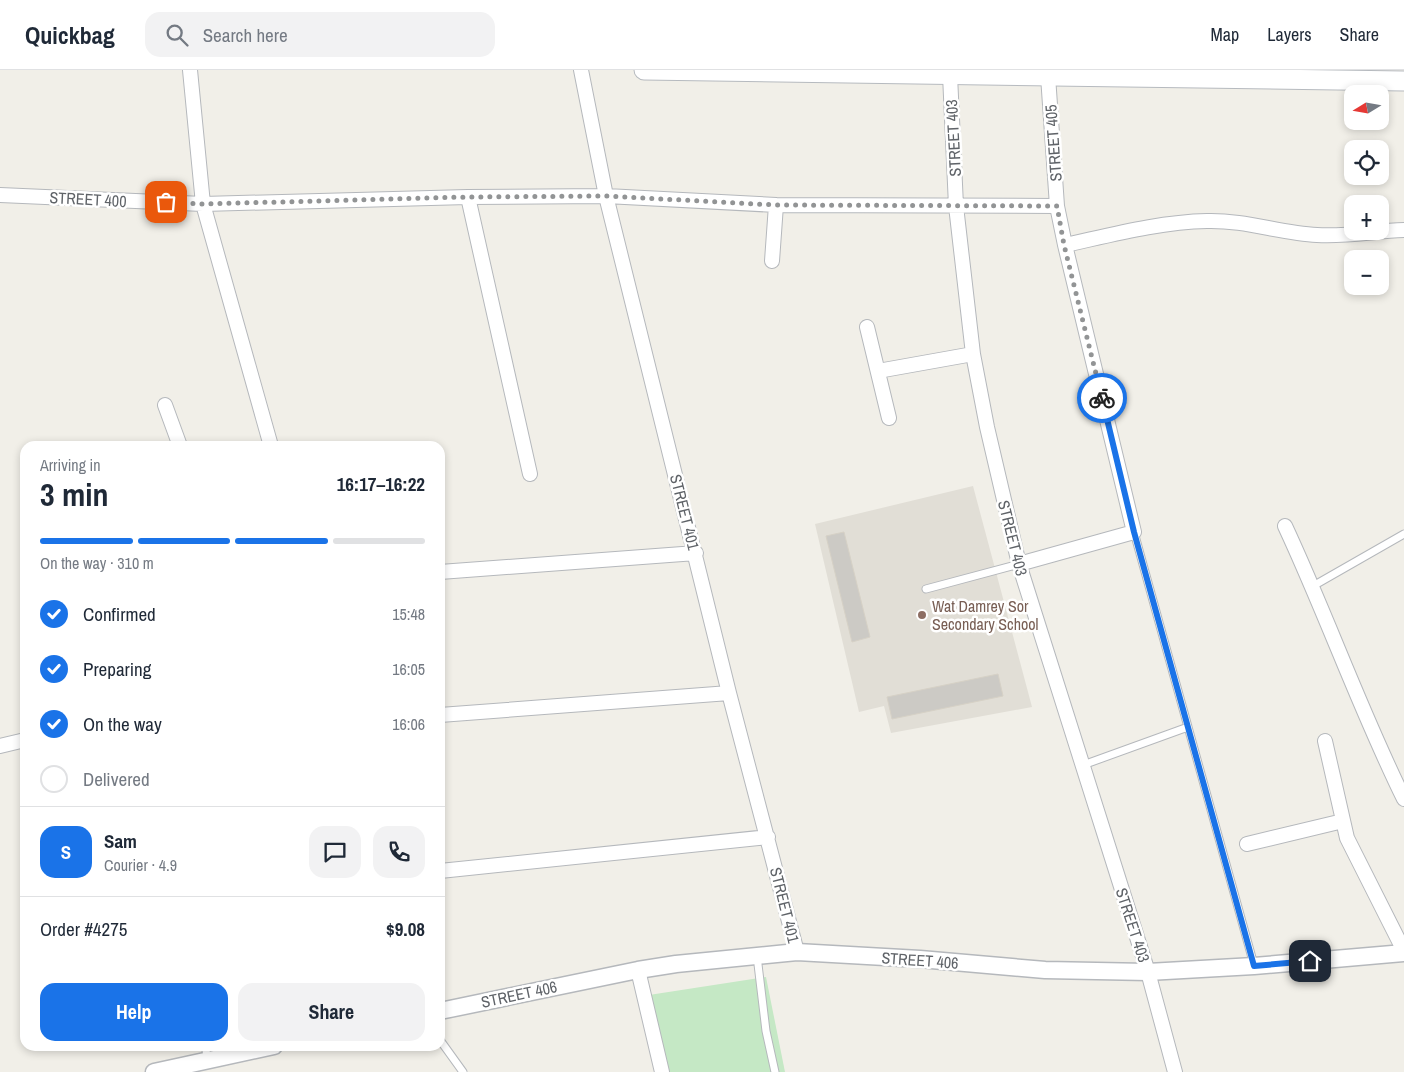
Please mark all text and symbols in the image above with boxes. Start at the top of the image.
search box [145,12,495,57]
text: Quickbag [25,19,115,51]
icon: search [163,21,191,49]
text: Search here [203,22,288,48]
text: Map [1211,22,1239,47]
text: Layers [1267,22,1312,47]
text: Share [1340,22,1379,47]
north arrow [1344,85,1389,130]
map controls [1344,85,1389,295]
street label: STREET 403 [940,99,966,177]
street label: STREET 405 [1039,104,1067,182]
button: locate [1344,140,1389,185]
pin [145,181,187,223]
street label: STREET 400 [49,186,127,212]
icon: bag [152,188,180,216]
button: + [1344,195,1389,240]
button: − [1344,250,1389,295]
courier [1077,373,1127,423]
icon: bike [1088,384,1116,412]
text: Arriving in [40,454,101,476]
text: 16:17–16:22 [337,471,425,497]
street label: STREET 401 [665,472,705,553]
text: 3 min [40,473,109,516]
street label: STREET 403 [993,498,1033,578]
text: On the way · 310 m [40,552,154,574]
place label: Wat Damrey Sor Secondary School [932,595,1039,635]
icon: check [40,600,68,628]
text: Confirmed [83,601,156,627]
text: 15:48 [392,603,425,625]
marker: Wat Damrey Sor Secondary School [916,609,928,621]
icon: check [40,655,68,683]
text: Preparing [83,656,151,682]
text: 16:05 [392,658,425,680]
icon: check [40,710,68,738]
text: On the way [83,711,162,737]
text: 16:06 [392,713,425,735]
text: Delivered [83,766,150,792]
button: chat [309,826,361,878]
button: phone [373,826,425,878]
text: Sam [104,828,137,854]
text: S [61,839,71,865]
text: Courier · 4.9 [104,854,177,876]
street label: STREET 401 [765,865,805,946]
street label: STREET 403 [1111,885,1155,965]
text: Order #4275 [40,916,127,942]
text: $9.08 [386,916,425,942]
pin [1289,940,1331,982]
street label: STREET 406 [881,946,959,974]
icon: home [1296,947,1324,975]
street label: STREET 406 [479,975,559,1013]
button: Help [40,983,228,1041]
button: Share [238,983,425,1041]

